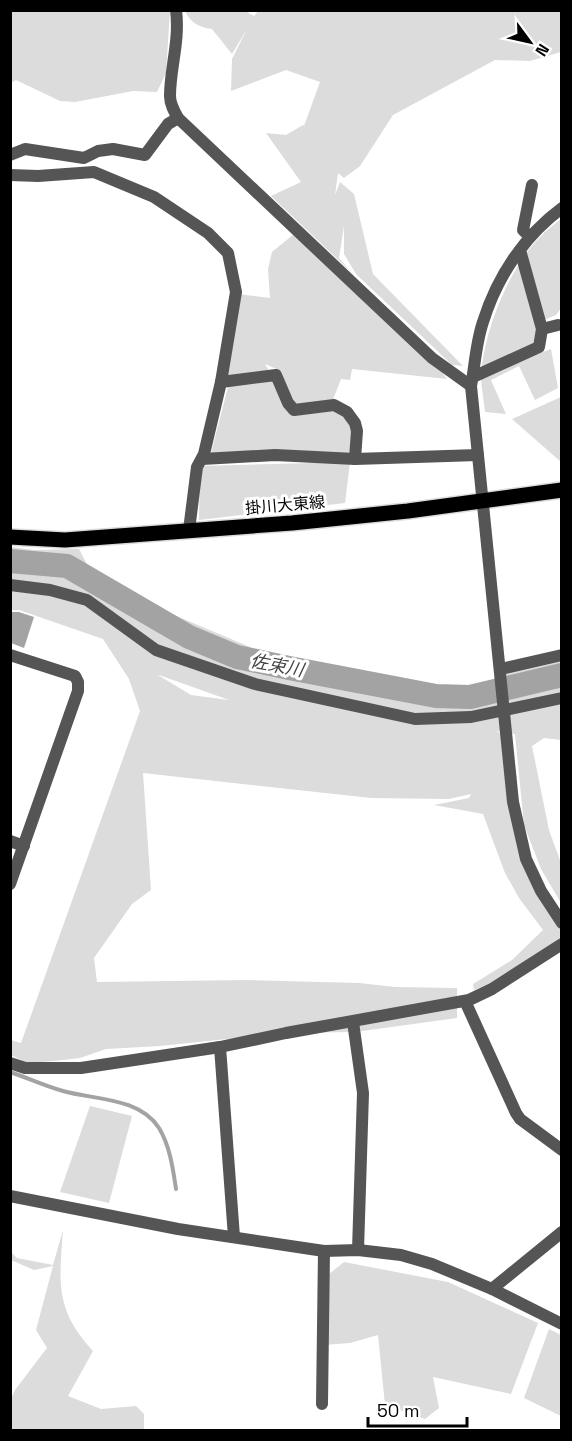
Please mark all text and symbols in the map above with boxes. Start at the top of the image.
north arrow [500,12,560,72]
text: N [530,40,554,60]
street label: 掛川大東線 [244,491,326,519]
water label: 佐束川 [248,649,308,682]
scale bar [368,1390,467,1428]
text: 50 m [377,1399,419,1422]

